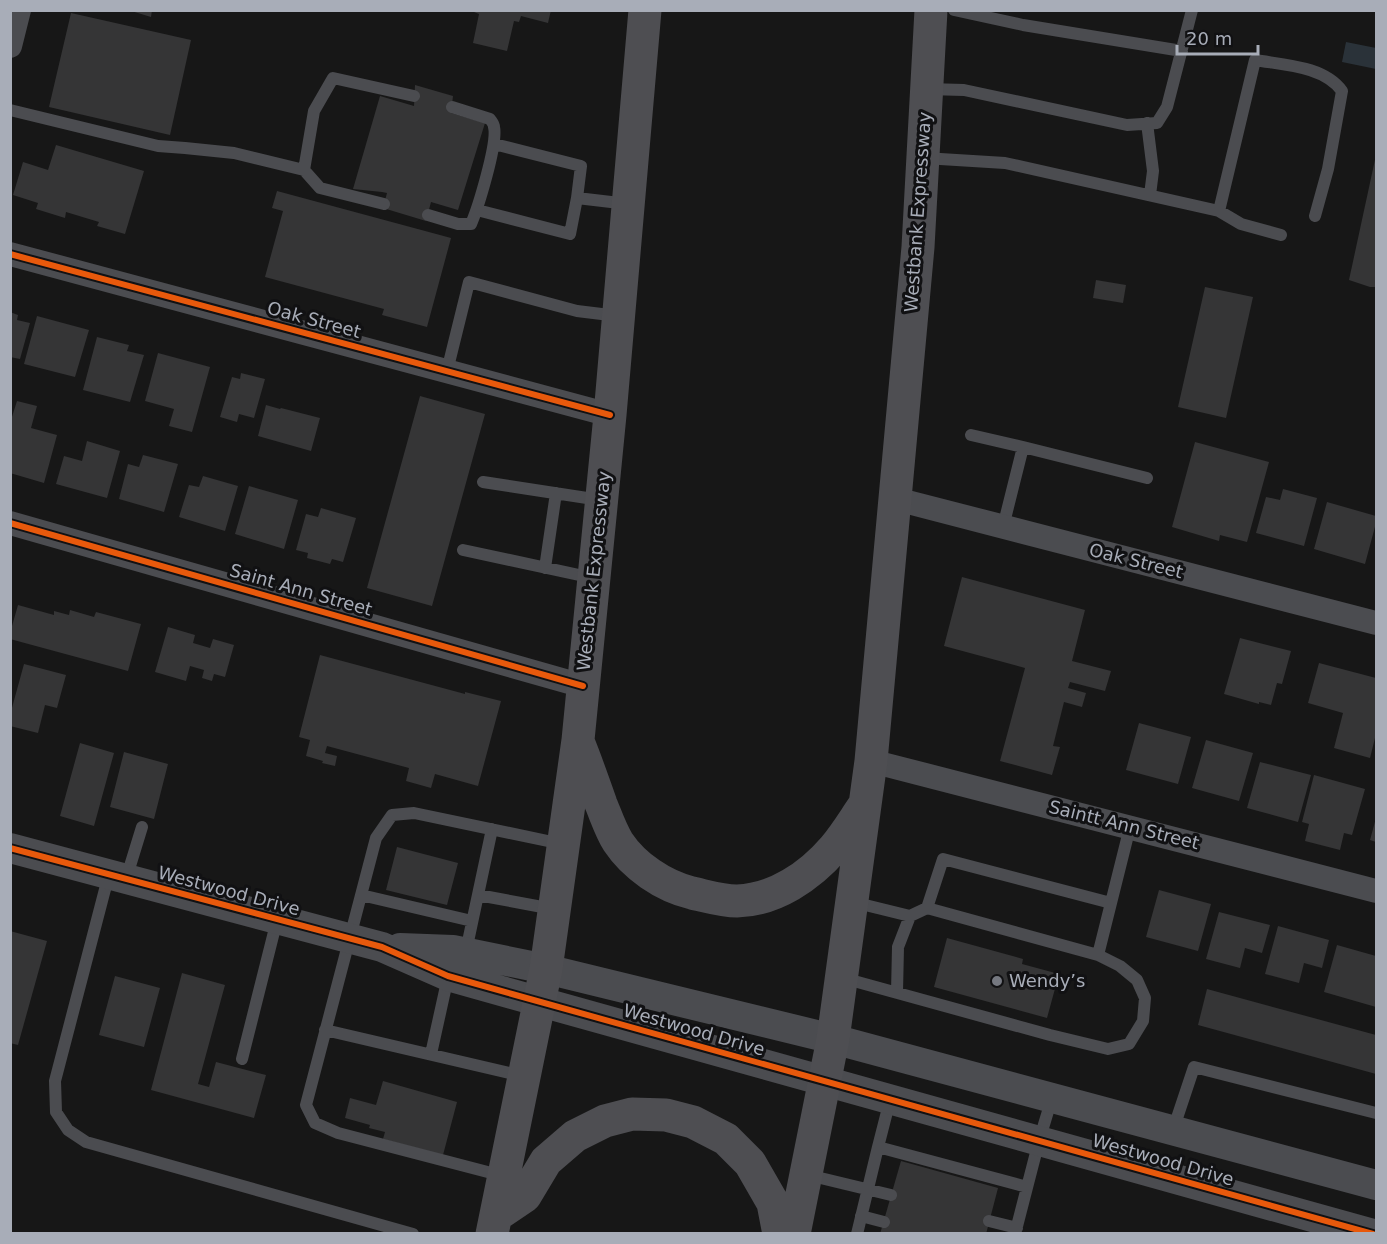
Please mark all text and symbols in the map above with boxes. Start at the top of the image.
scale bar [1177,18,1258,56]
text: 20 m [1186,28,1232,49]
street label: Westbank Expressway [900,111,935,313]
street label: Oak Street [265,297,363,342]
street label: Westbank Expressway [573,470,614,672]
street label: Oak Street [1087,539,1185,582]
street label: Saint Ann Street [227,559,375,620]
street label: Saintt Ann Street [1047,796,1201,853]
street label: Westwood Drive [156,861,302,920]
place label: Wendy’s [1009,970,1085,991]
marker: Wendy’s [990,974,1004,988]
street label: Westwood Drive [621,999,767,1060]
street label: Westwood Drive [1090,1129,1236,1190]

